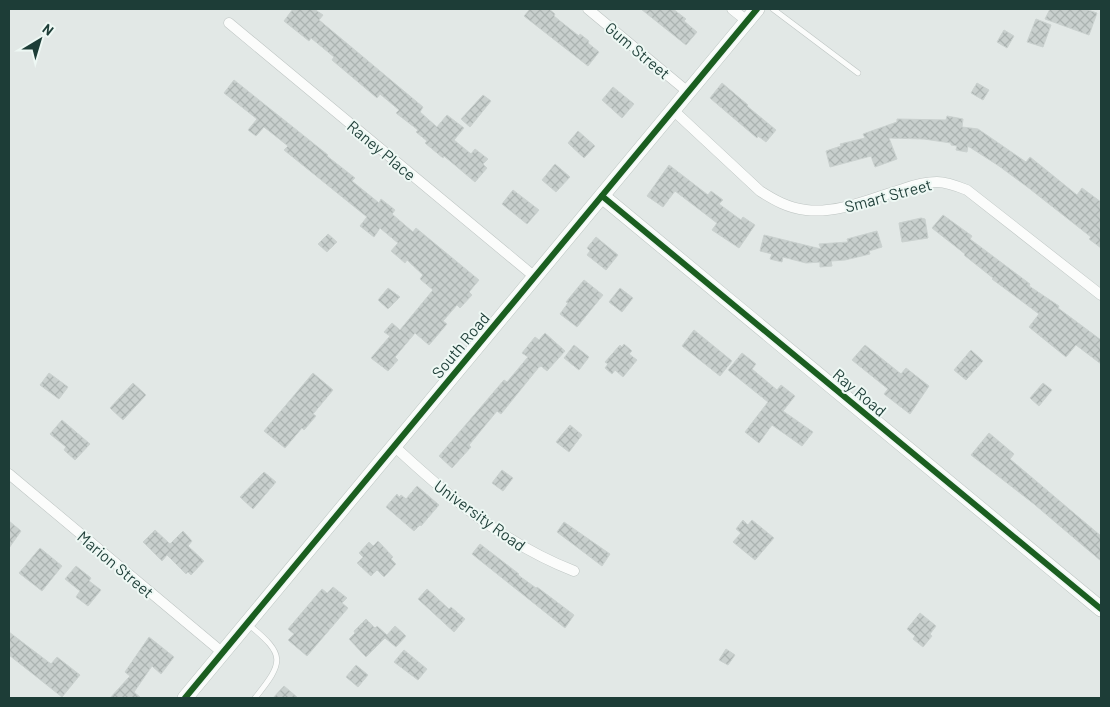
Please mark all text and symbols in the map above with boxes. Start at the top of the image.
north arrow [15,15,65,65]
street label: Gum Street [602,17,674,83]
text: N [39,20,57,39]
street label: Raney Place [344,116,420,184]
street label: Smart Street [842,174,934,216]
street label: South Road [427,308,493,382]
street label: Ray Road [829,364,891,420]
street label: University Road [431,475,529,555]
street label: Marion Street [74,527,158,601]

